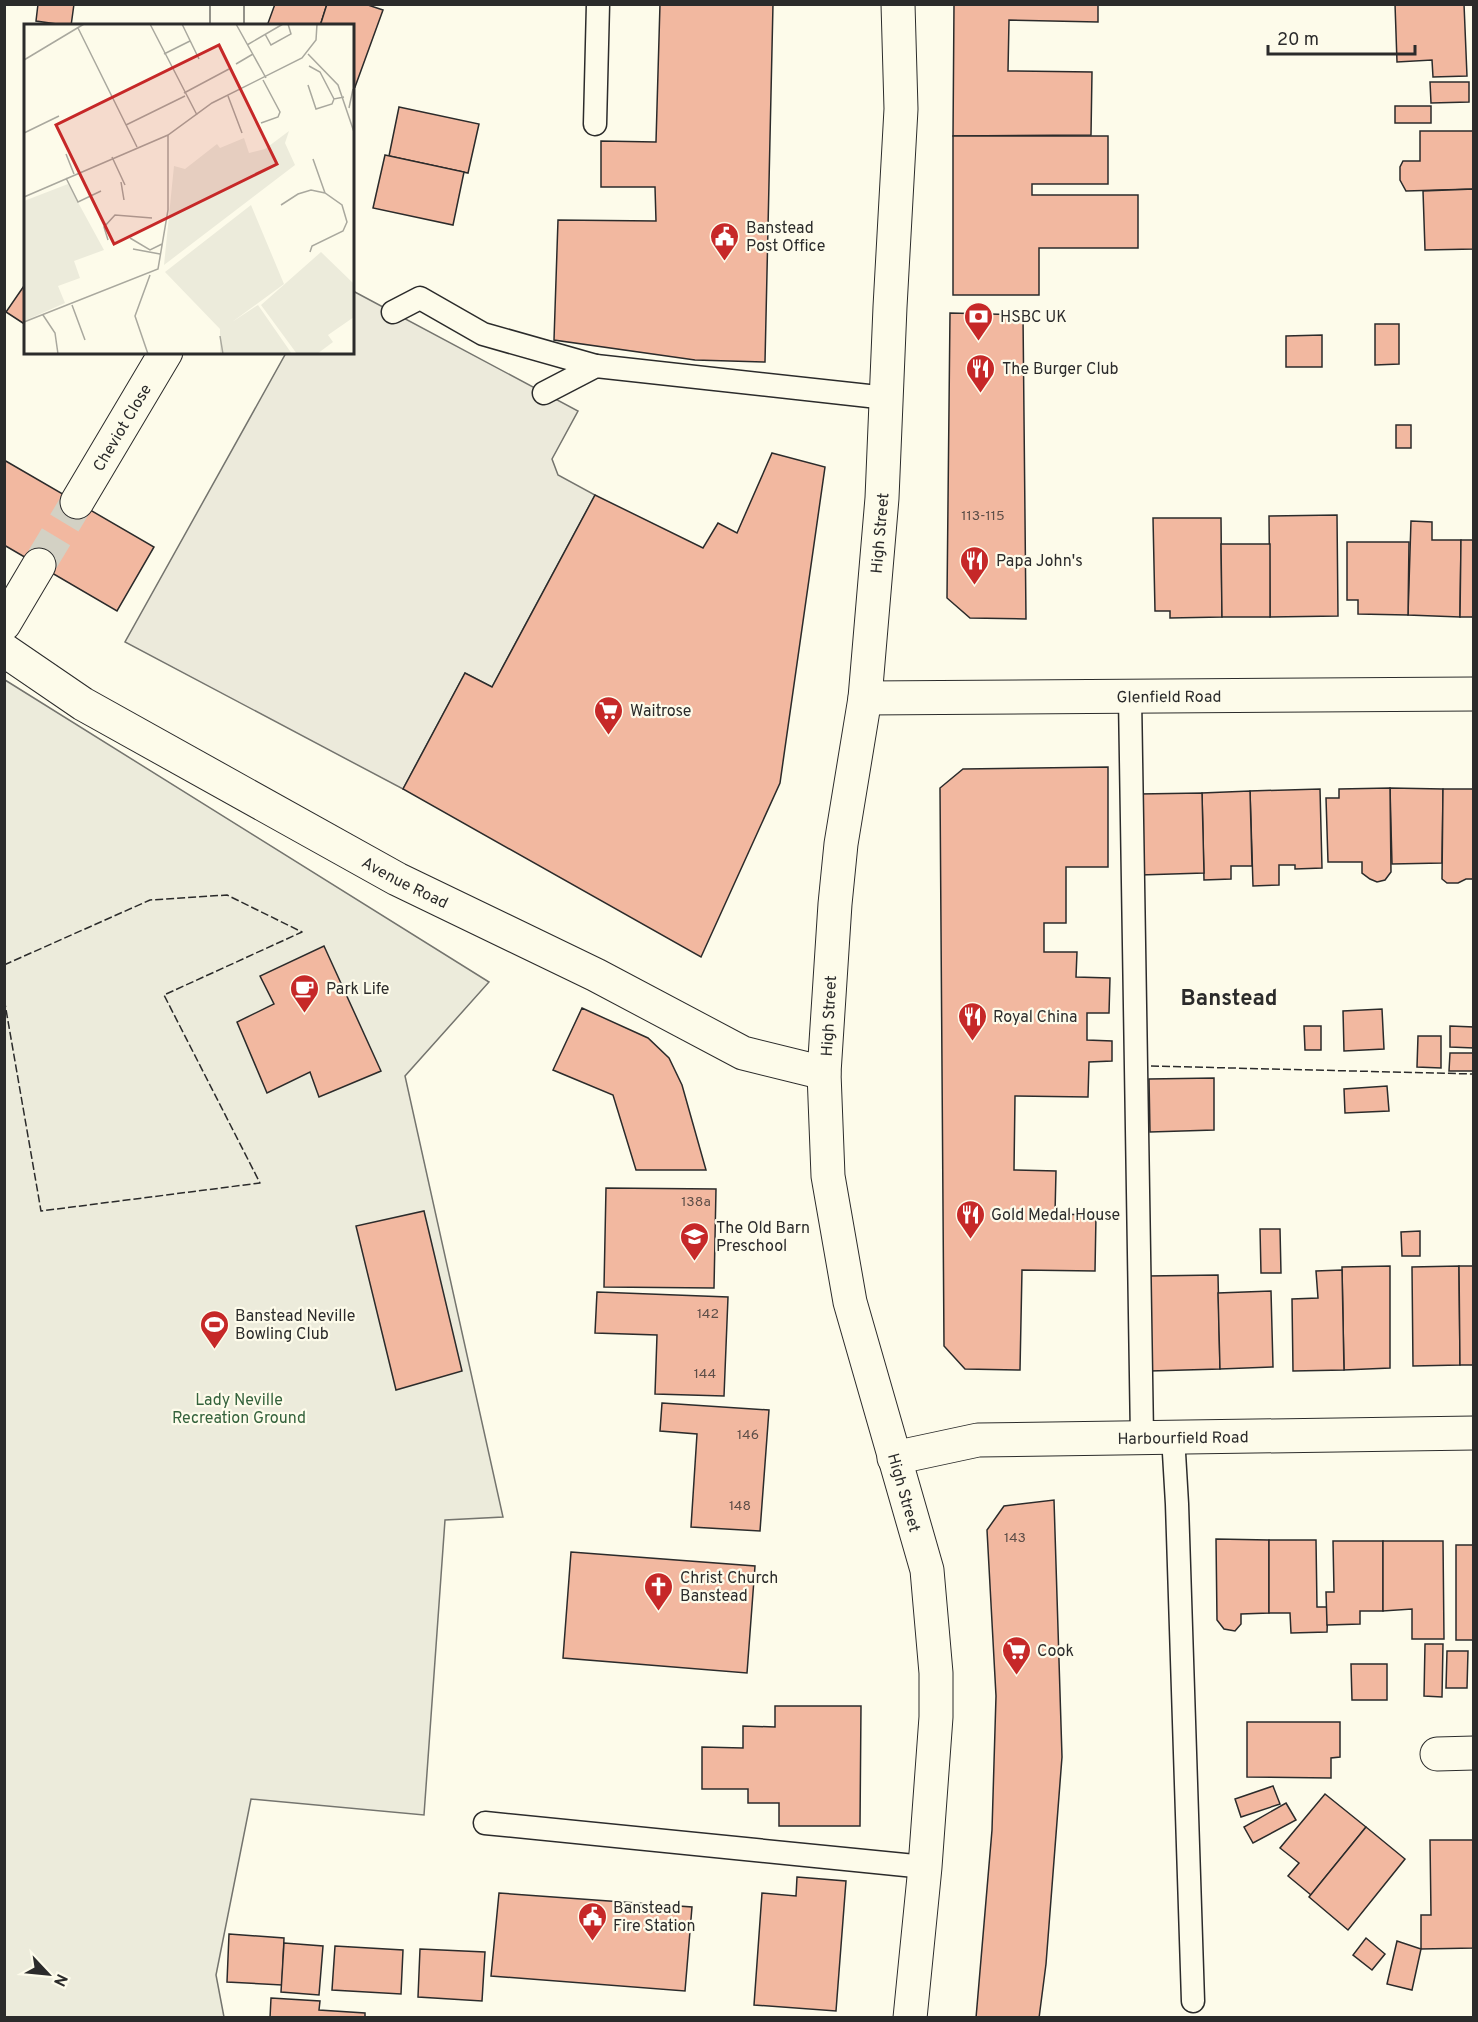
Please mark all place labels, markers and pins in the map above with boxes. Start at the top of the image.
place label: Banstead Post Office [746,219,825,257]
public building icon: Banstead Post Office [709,220,741,262]
bank icon: HSBC UK [963,300,995,342]
place label: HSBC UK [1000,308,1067,328]
restaurant icon: The Burger Club [965,352,997,394]
place label: The Burger Club [1002,360,1119,380]
restaurant icon: Papa John's [959,544,991,586]
place label: Papa John's [996,552,1083,572]
supermarket icon: Waitrose [593,694,625,736]
place label: Waitrose [630,702,691,722]
cafe icon: Park Life [289,972,321,1014]
place label: Park Life [326,980,389,1000]
restaurant icon: Royal China [956,1000,988,1042]
place label: Royal China [993,1008,1078,1028]
restaurant icon: Gold Medal House [954,1198,986,1240]
place label: Gold Medal House [991,1206,1120,1226]
place label: The Old Barn Preschool [716,1219,810,1257]
school or university icon: The Old Barn Preschool [679,1220,711,1262]
place label: Banstead Neville Bowling Club [235,1307,355,1345]
sports icon: Banstead Neville Bowling Club [198,1308,230,1350]
place label: Christ Church Banstead [680,1569,778,1607]
church icon: Christ Church Banstead [643,1570,675,1612]
supermarket icon: Cook [1000,1634,1032,1676]
place label: Cook [1037,1642,1074,1662]
place label: Banstead Fire Station [613,1899,695,1937]
public building icon: Banstead Fire Station [576,1900,608,1942]

